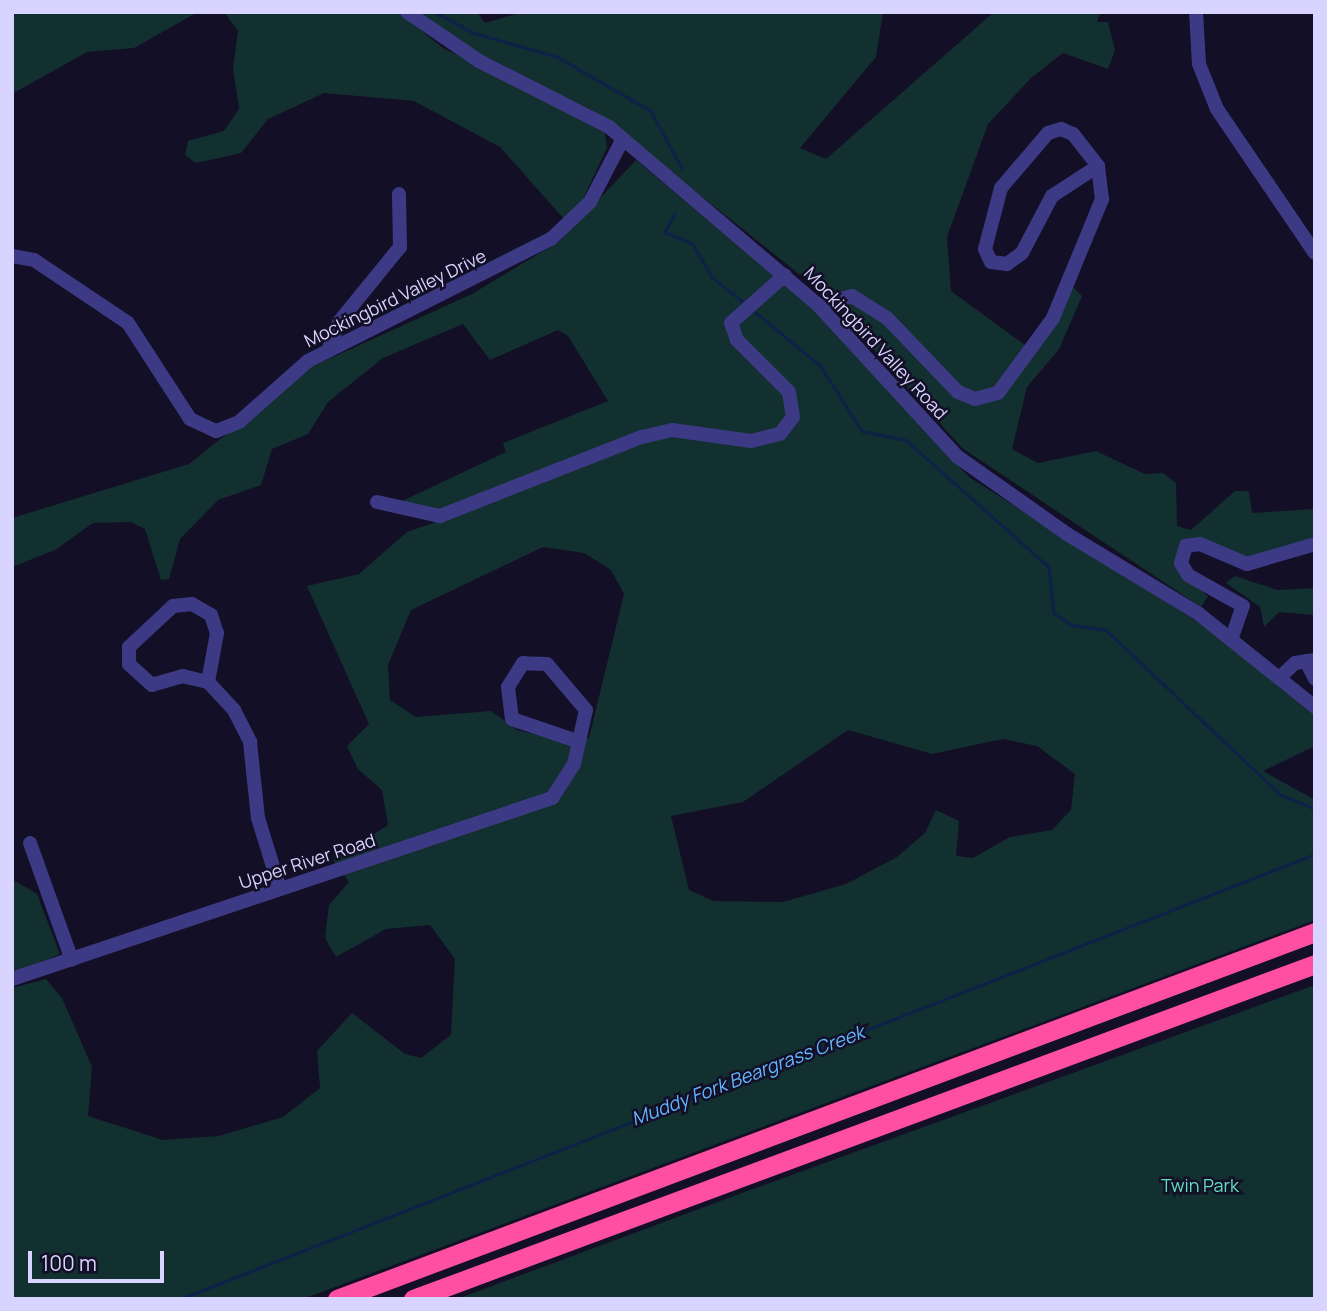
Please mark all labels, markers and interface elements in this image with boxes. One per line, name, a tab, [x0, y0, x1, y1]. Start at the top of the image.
street label: Mockingbird Valley Drive	[301, 245, 489, 351]
street label: Mockingbird Valley Road	[800, 262, 952, 424]
street label: Upper River Road	[236, 829, 378, 893]
water label: Muddy Fork Beargrass Creek	[628, 1021, 868, 1131]
park label: Twin Park	[1161, 1174, 1239, 1196]
scale bar	[32, 1238, 168, 1282]
text: 100 m	[41, 1249, 97, 1277]

